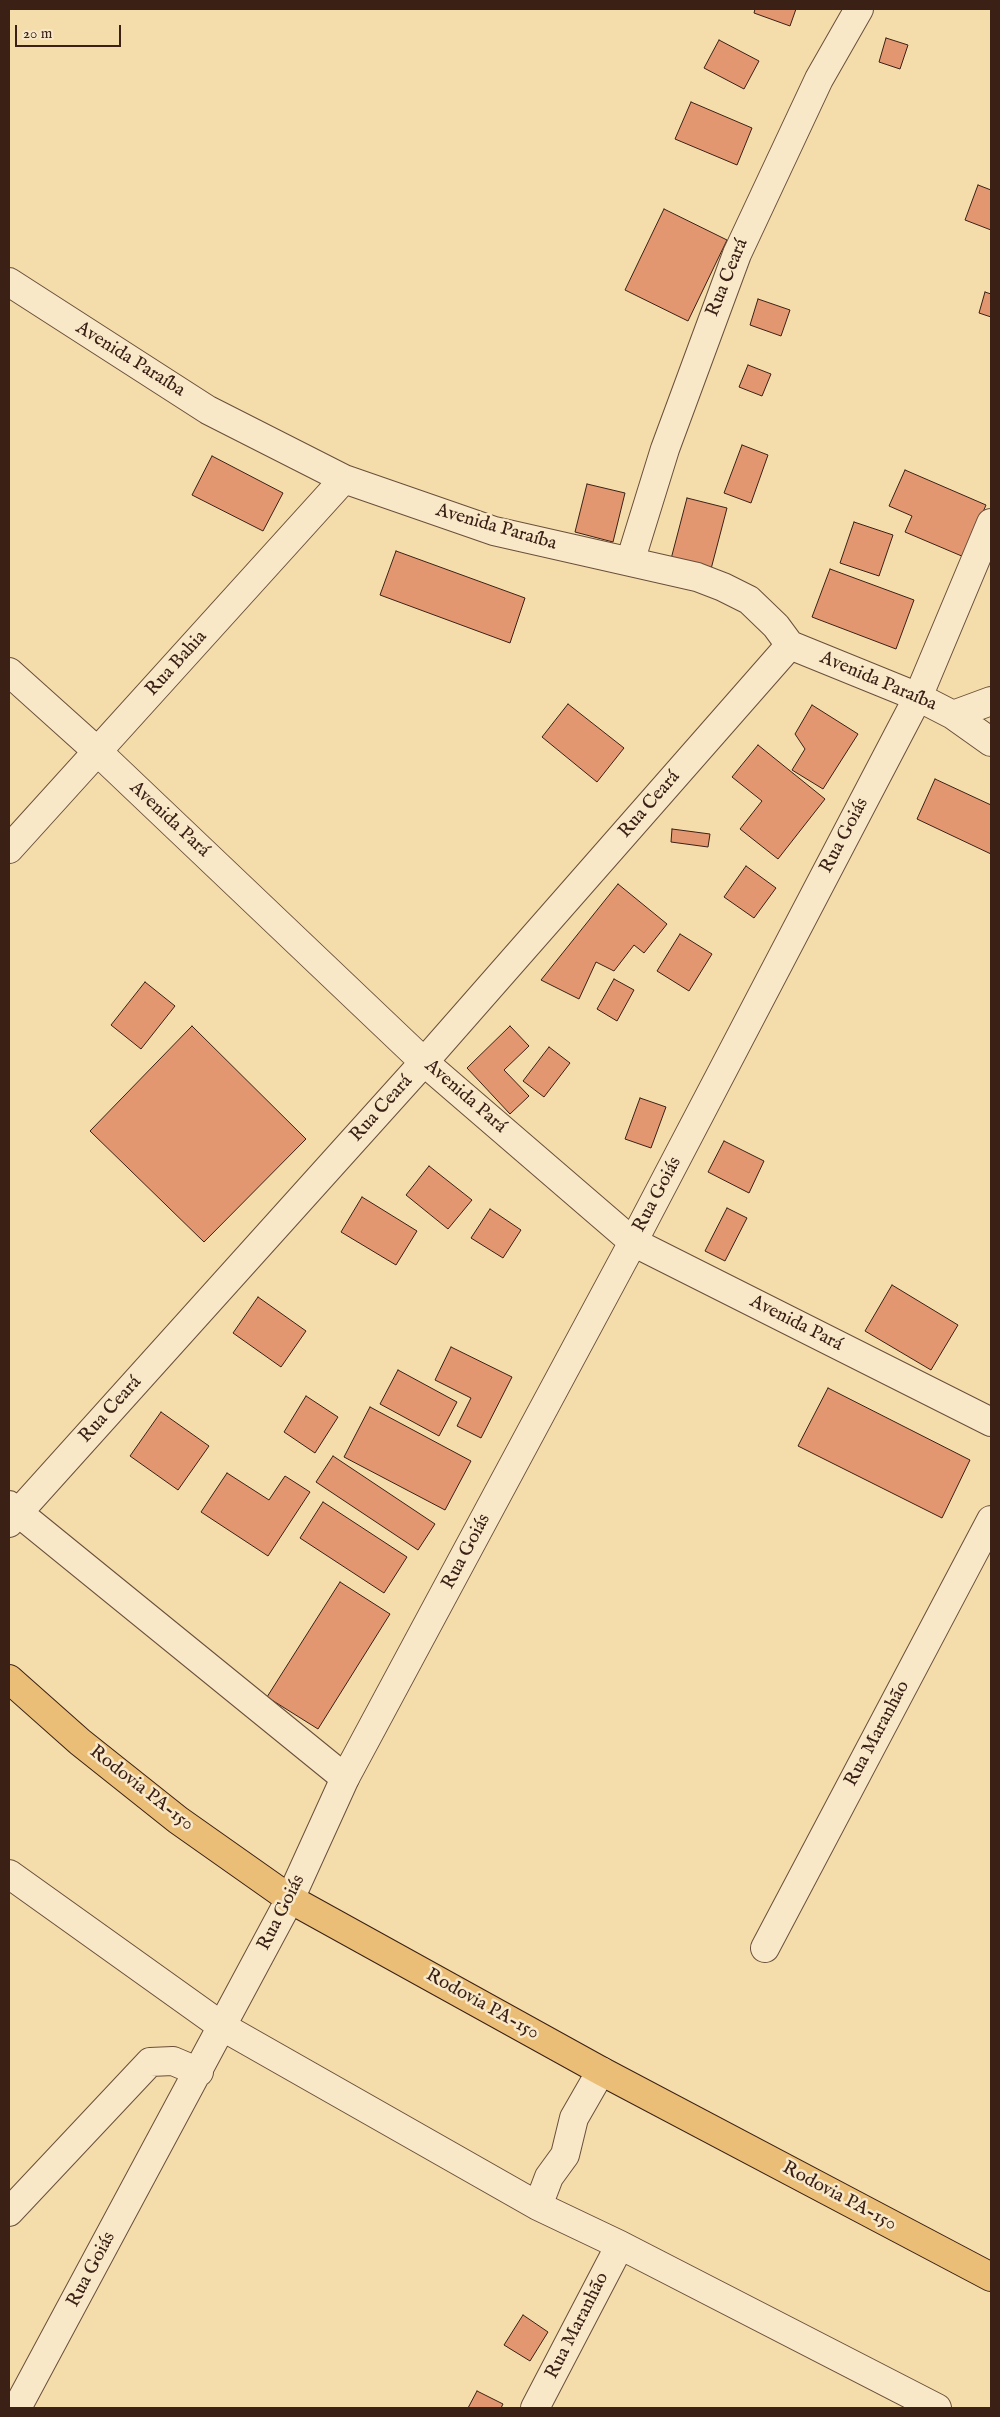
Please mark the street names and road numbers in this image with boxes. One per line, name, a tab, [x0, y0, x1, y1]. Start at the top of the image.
street label: Rua Ceará	[702, 236, 754, 320]
street label: Avenida Paraíba	[71, 317, 189, 403]
street label: Avenida Paraíba	[433, 500, 559, 556]
street label: Rua Bahia	[142, 626, 212, 702]
street label: Avenida Paraíba	[816, 647, 940, 717]
street label: Rua Ceará	[614, 766, 686, 844]
street label: Avenida Pará	[124, 777, 214, 863]
street label: Rua Goiás	[816, 795, 874, 877]
street label: Avenida Pará	[419, 1055, 511, 1139]
street label: Rua Ceará	[346, 1071, 418, 1147]
street label: Rua Goiás	[629, 1154, 687, 1236]
street label: Avenida Pará	[746, 1291, 846, 1357]
street label: Rua Ceará	[75, 1372, 147, 1448]
street label: Rua Goiás	[438, 1511, 496, 1593]
street label: Rua Maranhão	[841, 1677, 915, 1791]
street label: Rodovia PA-150	[84, 1741, 198, 1837]
street label: Rua Goiás	[253, 1871, 311, 1955]
street label: Rodovia PA-150	[421, 1964, 543, 2046]
street label: Rodovia PA-150	[778, 2157, 900, 2237]
street label: Rua Goiás	[63, 2229, 121, 2311]
street label: Rua Maranhão	[541, 2269, 615, 2383]

